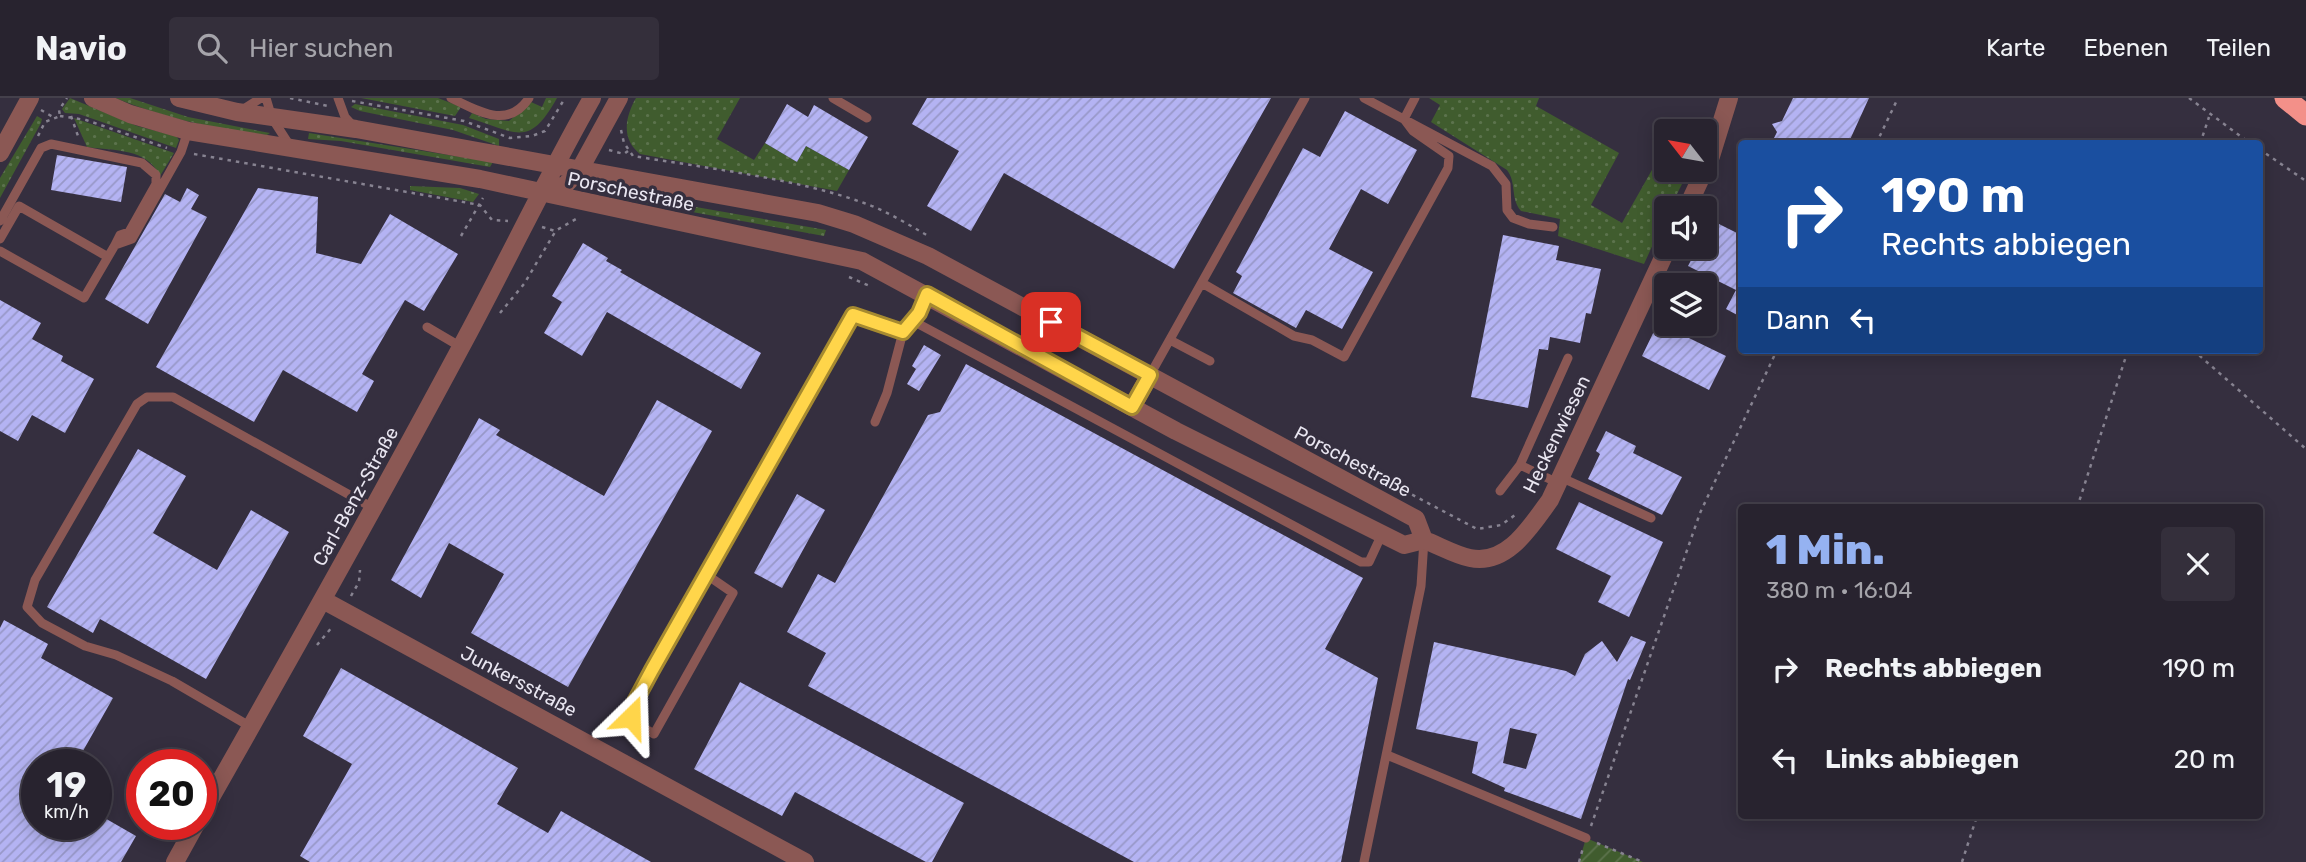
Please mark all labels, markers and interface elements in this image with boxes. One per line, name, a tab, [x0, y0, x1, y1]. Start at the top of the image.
search box	[169, 17, 659, 80]
text: Navio	[35, 29, 127, 68]
icon: search	[193, 29, 231, 67]
text: Hier suchen	[249, 33, 393, 64]
text: Karte	[1986, 34, 2046, 62]
text: Ebenen	[2084, 34, 2168, 62]
text: Teilen	[2206, 34, 2271, 62]
north arrow	[1654, 119, 1717, 182]
map controls	[1654, 119, 1717, 336]
text: 190 m	[1881, 166, 2025, 224]
street label: Porschestraße	[565, 167, 696, 216]
icon: right	[1766, 168, 1857, 259]
button: sound	[1654, 196, 1717, 259]
text: Rechts abbiegen	[1881, 225, 2131, 263]
button: layers	[1654, 273, 1717, 336]
pin	[1021, 292, 1081, 352]
icon: left	[1844, 301, 1882, 339]
icon: arrive	[1032, 303, 1070, 341]
text: Dann	[1766, 305, 1830, 336]
street label: Heckenwiesen	[1518, 371, 1595, 497]
street label: Porschestraße	[1290, 421, 1415, 502]
street label: Carl-Benz-Straße	[308, 423, 403, 570]
text: 1 Min.	[1766, 525, 1885, 575]
button: close	[2161, 527, 2235, 601]
text: 380 m · 16:04	[1766, 576, 1913, 604]
street label: Junkersstraße	[457, 641, 581, 722]
icon: right	[1766, 650, 1804, 688]
text: Rechts abbiegen	[1825, 653, 2042, 684]
text: 190 m	[2162, 653, 2235, 684]
position arrow	[594, 680, 668, 754]
icon: left	[1766, 741, 1804, 779]
text: Links abbiegen	[1825, 744, 2019, 775]
text: 20 m	[2174, 744, 2235, 775]
speed limit sign: 20	[126, 749, 217, 840]
text: 19	[47, 764, 86, 806]
text: km/h	[44, 801, 89, 823]

